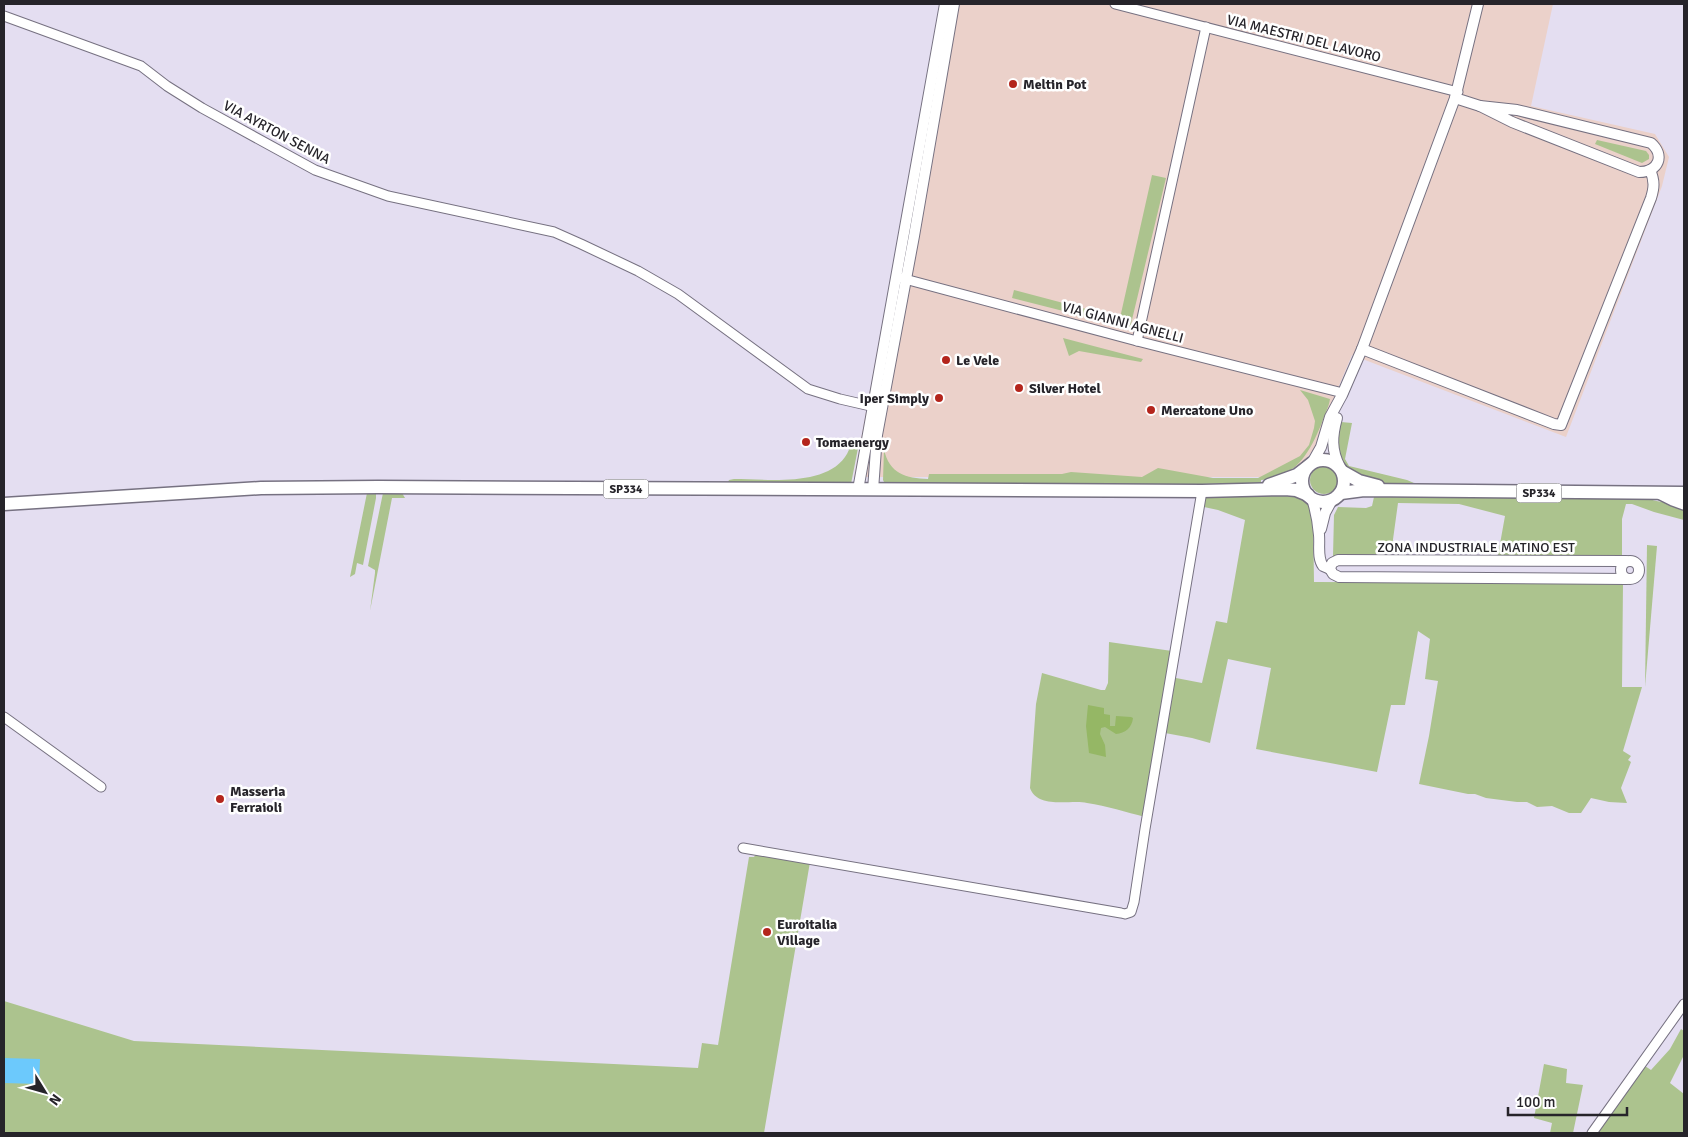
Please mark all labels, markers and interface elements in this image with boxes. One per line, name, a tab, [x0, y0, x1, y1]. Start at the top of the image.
street label: VIA MAESTRI DEL LAVORO	[1225, 11, 1383, 66]
place label: Meltin Pot	[1023, 76, 1087, 93]
marker: Meltin Pot	[1007, 78, 1019, 90]
street label: VIA AYRTON SENNA	[220, 97, 333, 168]
street label: VIA GIANNI AGNELLI	[1060, 298, 1185, 347]
place label: Le Vele	[956, 352, 999, 369]
marker: Le Vele	[940, 354, 952, 366]
place label: Silver Hotel	[1029, 380, 1101, 397]
marker: Silver Hotel	[1013, 382, 1025, 394]
place label: Iper Simply	[859, 390, 929, 407]
marker: Iper Simply	[933, 392, 945, 404]
place label: Mercatone Uno	[1161, 402, 1253, 419]
marker: Mercatone Uno	[1145, 404, 1157, 416]
place label: Tomaenergy	[816, 434, 889, 451]
marker: Tomaenergy	[800, 436, 812, 448]
road number: SP334	[604, 479, 648, 498]
road number: SP334	[1516, 483, 1562, 502]
street label: ZONA INDUSTRIALE MATINO EST	[1377, 539, 1575, 556]
place label: Masseria Ferraioli	[230, 783, 285, 816]
marker: Masseria Ferraioli	[214, 793, 226, 805]
place label: Euroitalia Village	[777, 916, 837, 949]
marker: Euroitalia Village	[761, 926, 773, 938]
north arrow	[20, 1067, 70, 1117]
scale bar	[1508, 1084, 1627, 1116]
text: N	[45, 1091, 65, 1109]
text: 100 m	[1516, 1093, 1556, 1111]

